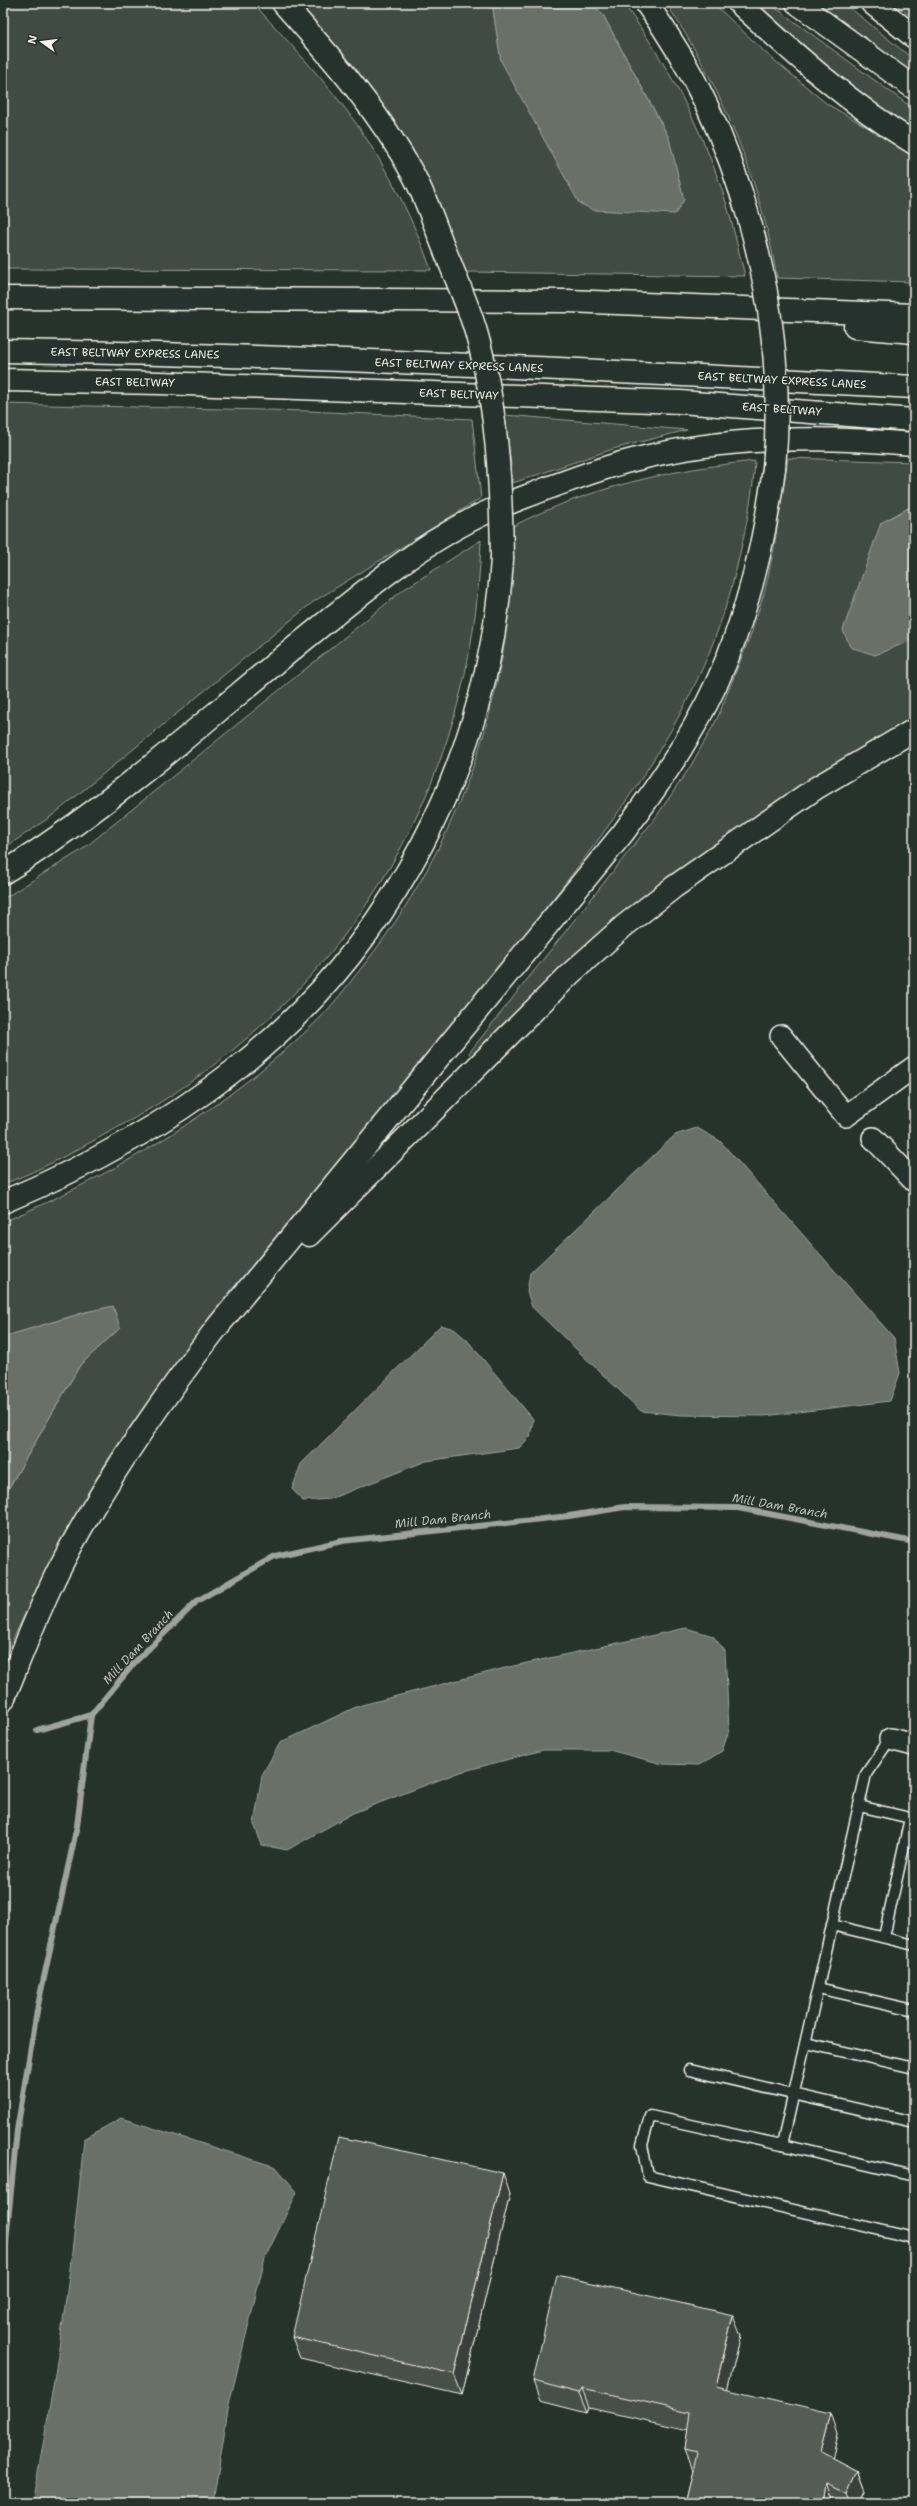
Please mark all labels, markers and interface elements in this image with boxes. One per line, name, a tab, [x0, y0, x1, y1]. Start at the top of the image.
north arrow	[22, 22, 62, 62]
text: N	[24, 33, 41, 46]
street label: EAST BELTWAY EXPRESS LANES	[51, 345, 219, 362]
street label: EAST BELTWAY EXPRESS LANES	[374, 355, 544, 376]
street label: EAST BELTWAY EXPRESS LANES	[697, 369, 867, 392]
street label: EAST BELTWAY	[95, 374, 175, 391]
street label: EAST BELTWAY	[419, 386, 499, 403]
street label: EAST BELTWAY	[742, 399, 823, 420]
water label: Mill Dam Branch	[731, 1490, 829, 1522]
water label: Mill Dam Branch	[394, 1506, 492, 1532]
water label: Mill Dam Branch	[99, 1606, 177, 1688]

